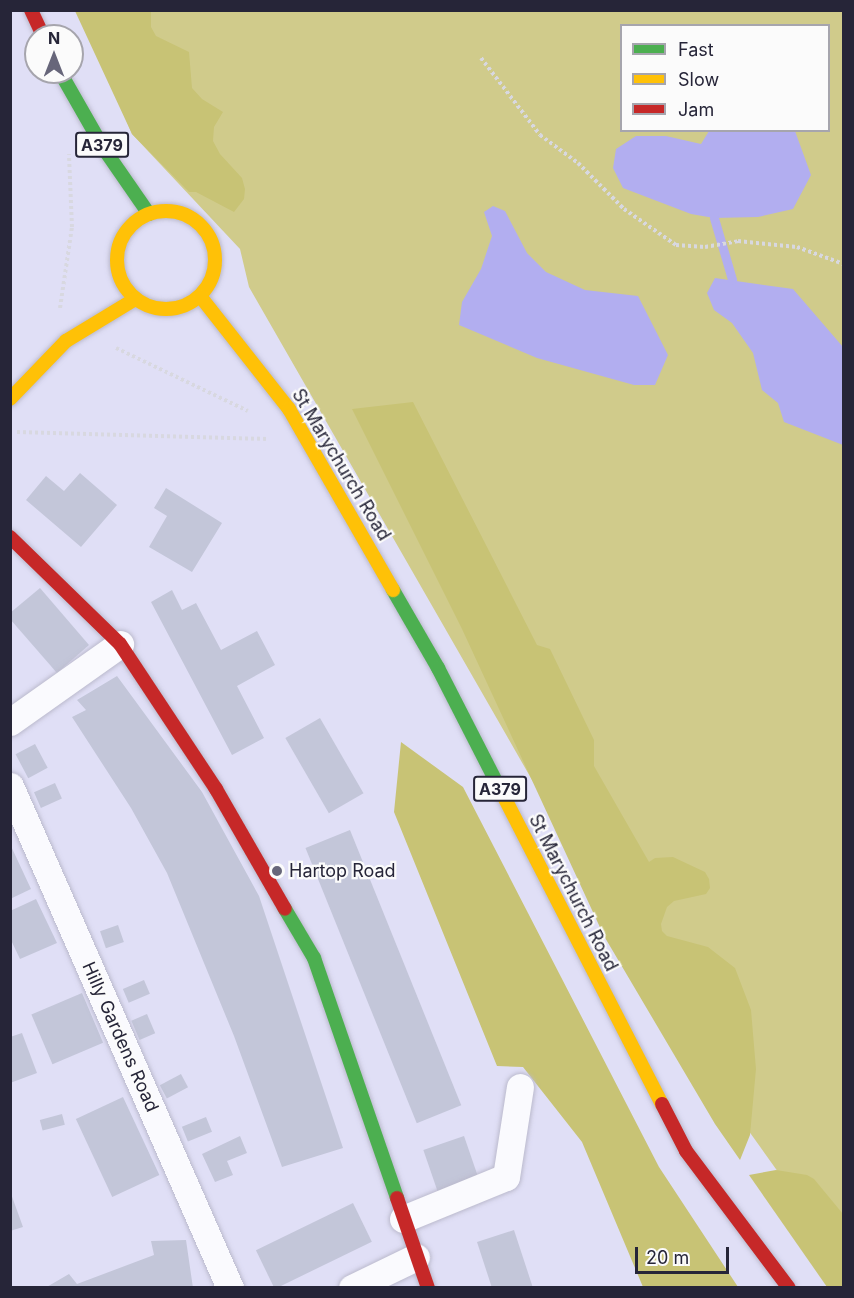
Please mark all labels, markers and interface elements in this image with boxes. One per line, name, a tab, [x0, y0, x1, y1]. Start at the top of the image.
north arrow	[24, 24, 84, 84]
legend	[620, 24, 830, 132]
text: N	[48, 28, 60, 48]
text: Fast	[678, 39, 714, 60]
text: Slow	[678, 69, 719, 90]
text: Jam	[678, 99, 714, 120]
road number: A379	[75, 132, 129, 158]
street label: St Marychurch Road	[287, 385, 395, 545]
road number: A379	[473, 776, 527, 802]
street label: St Marychurch Road	[524, 811, 622, 975]
place label: Hartop Road	[289, 860, 396, 882]
marker: Hartop Road	[270, 864, 284, 878]
street label: Hilly Gardens Road	[77, 959, 163, 1115]
scale bar	[638, 1235, 732, 1273]
text: 20 m	[646, 1247, 689, 1268]

